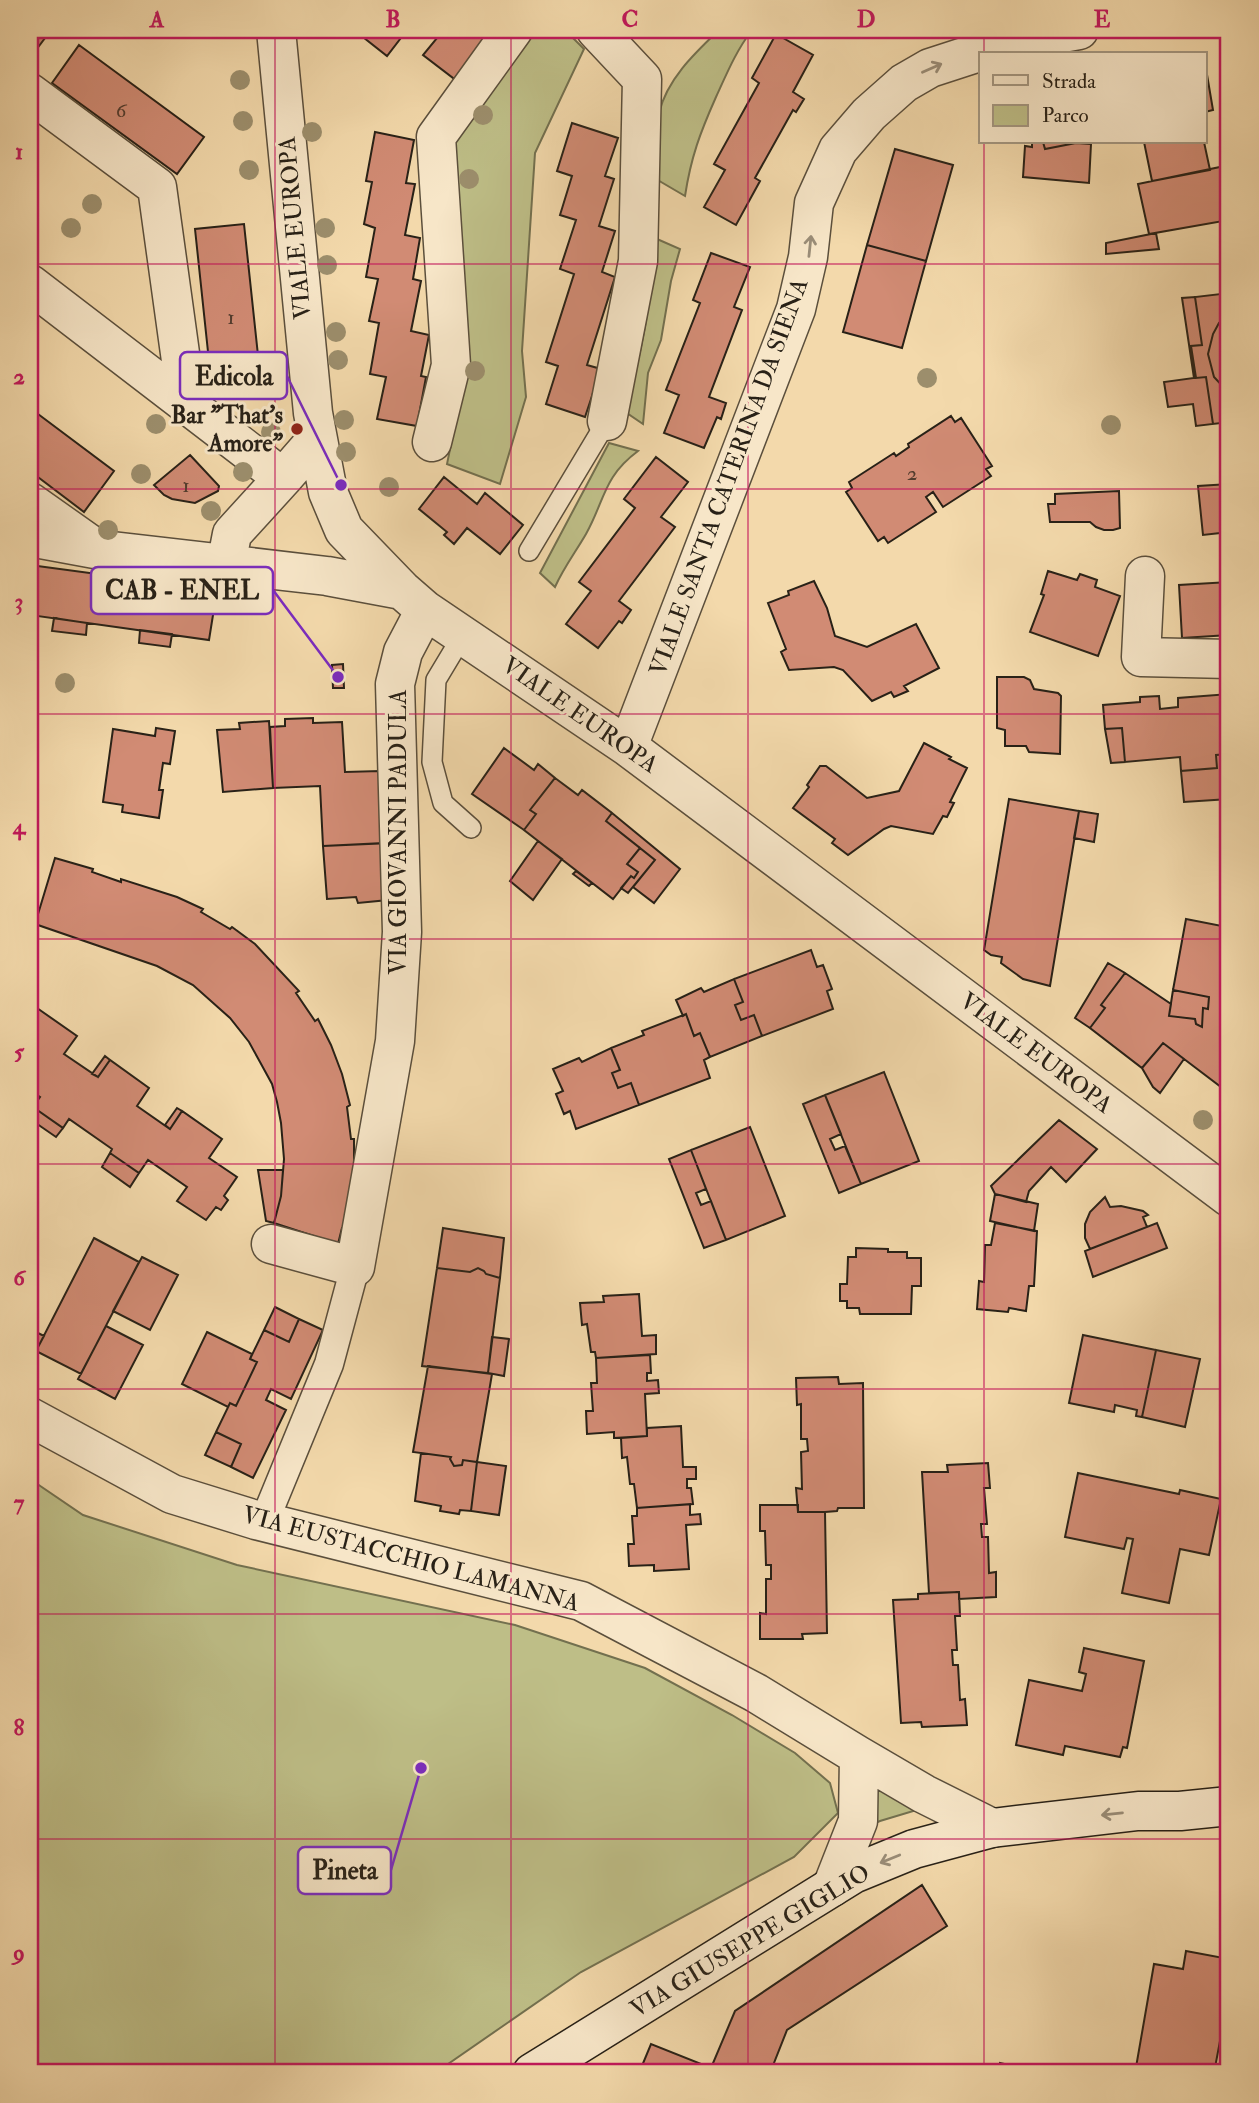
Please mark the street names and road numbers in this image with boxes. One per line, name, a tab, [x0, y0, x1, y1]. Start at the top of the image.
street label: VIALE EUROPA	[272, 135, 318, 321]
street label: VIALE SANTA CATERINA DA SIENA	[643, 274, 815, 680]
street label: VIALE EUROPA	[496, 650, 664, 780]
street label: VIA GIOVANNI PADULA	[383, 689, 414, 975]
street label: VIALE EUROPA	[953, 985, 1119, 1121]
street label: VIA EUSTACCHIO LAMANNA	[239, 1499, 583, 1619]
street label: VIA GIUSEPPE GIGLIO	[625, 1857, 875, 2025]

